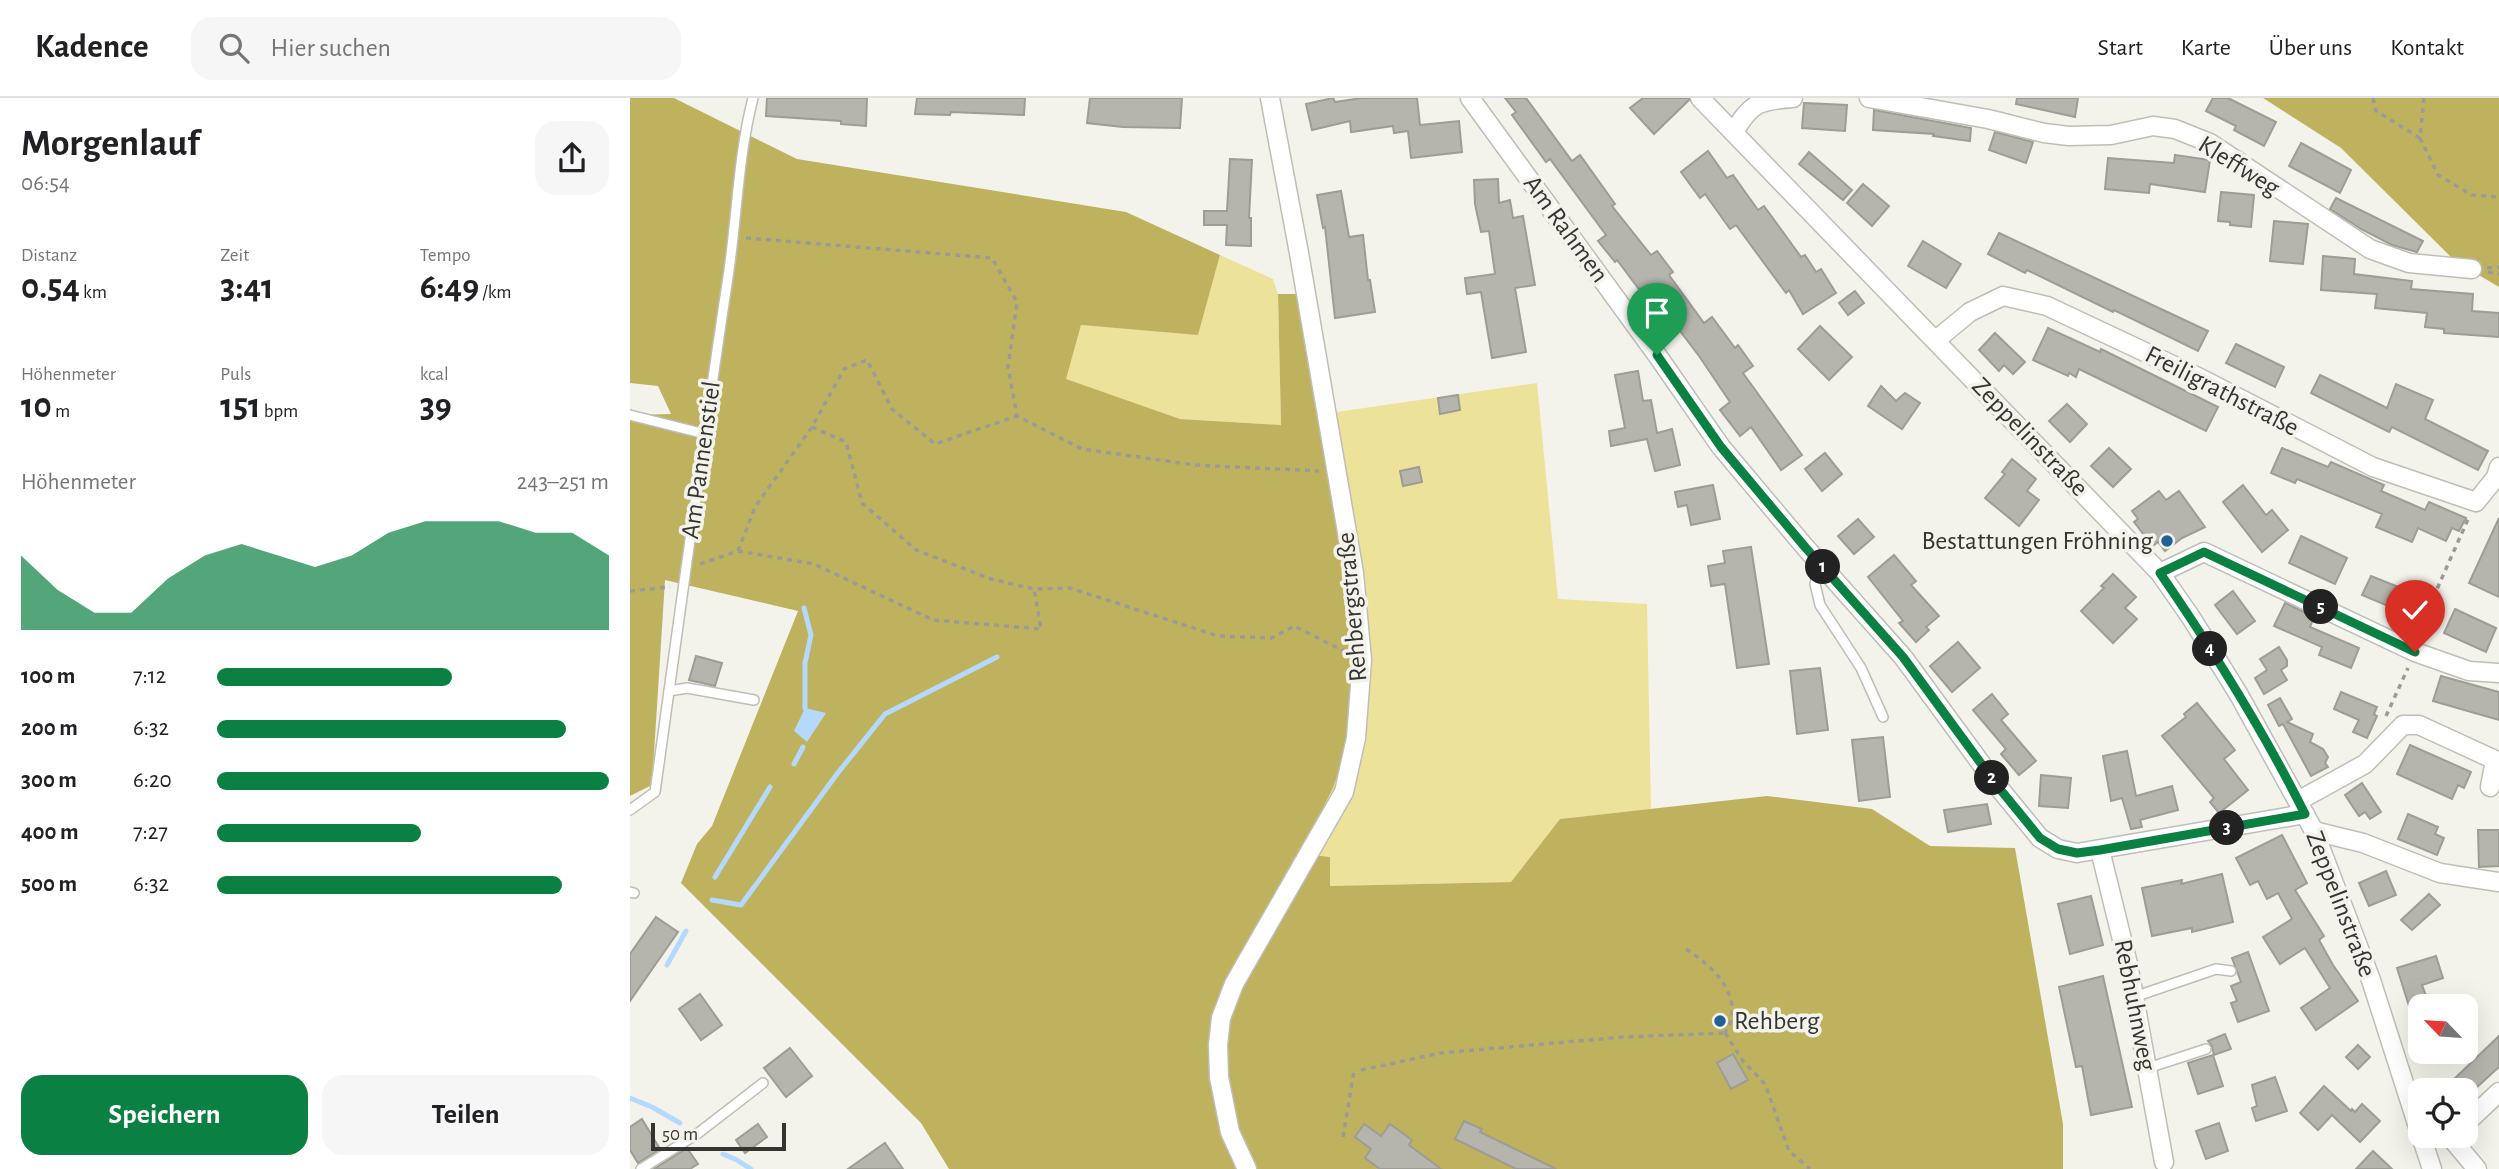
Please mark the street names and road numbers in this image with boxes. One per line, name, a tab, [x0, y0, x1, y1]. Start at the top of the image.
street label: Kleffweg	[2194, 131, 2284, 201]
street label: Am Rahmen	[1519, 171, 1613, 287]
street label: Freiligrathstraße	[2141, 341, 2303, 441]
street label: Zeppelinstraße	[1967, 373, 2093, 501]
street label: Am Pannenstiel	[677, 379, 725, 541]
street label: Rehbergstraße	[1333, 531, 1371, 683]
street label: Zeppelinstraße	[2301, 827, 2381, 981]
street label: Rebhuhnweg	[2110, 937, 2161, 1073]

